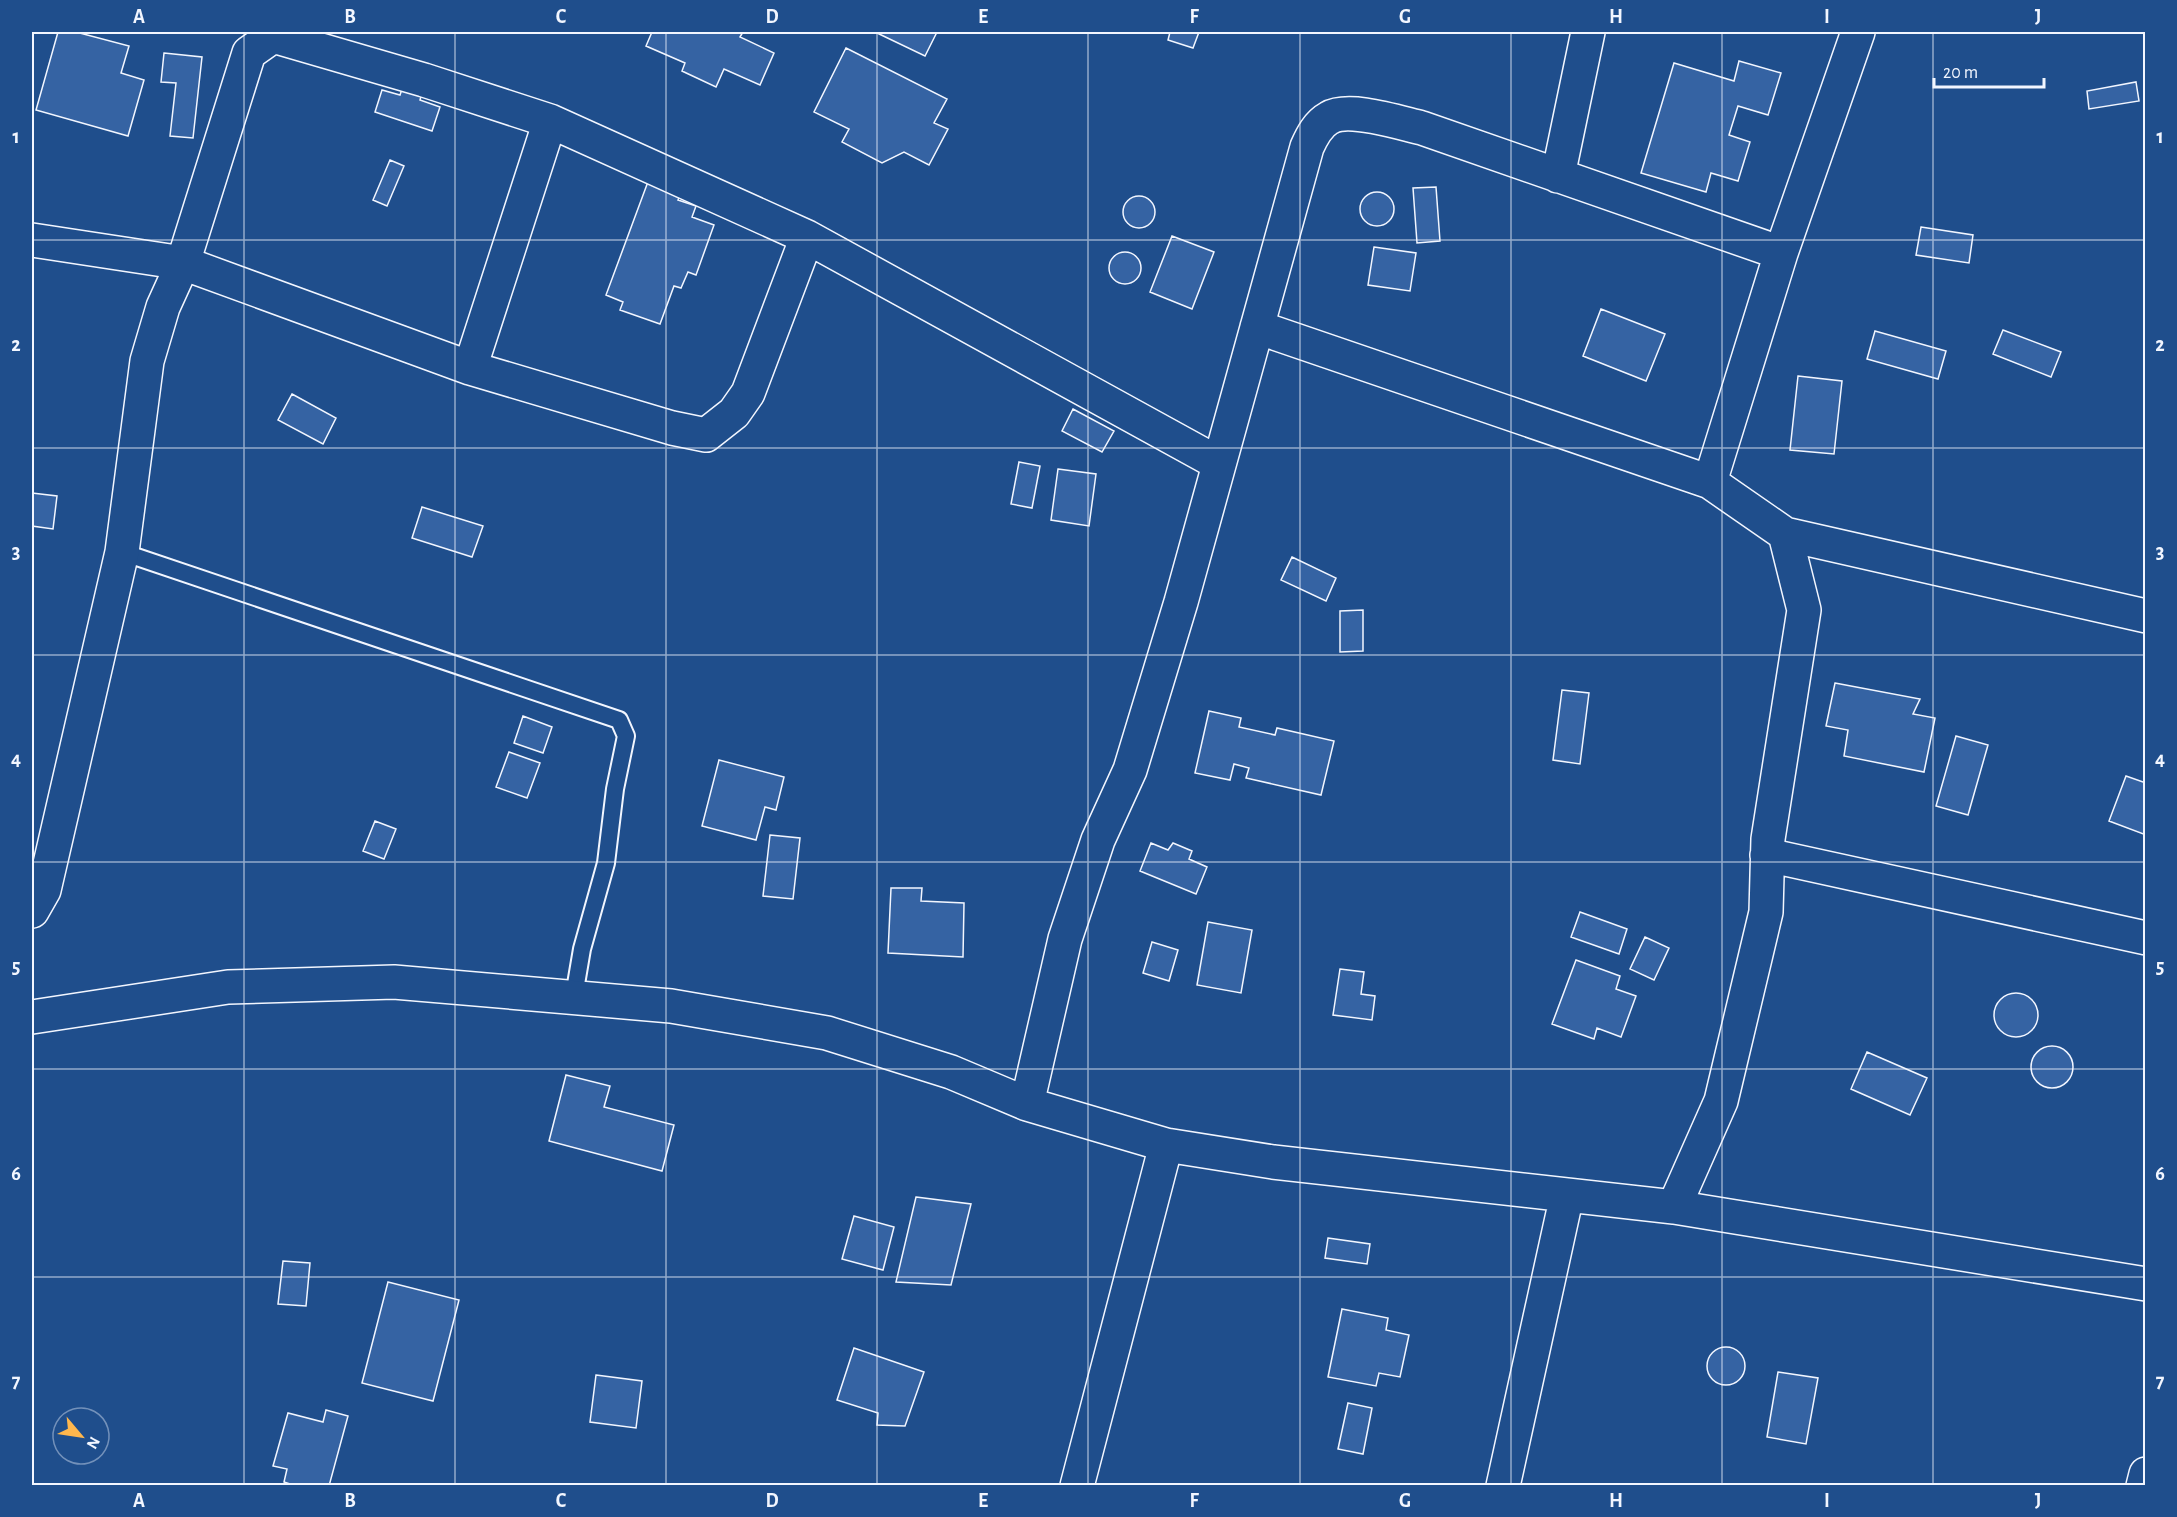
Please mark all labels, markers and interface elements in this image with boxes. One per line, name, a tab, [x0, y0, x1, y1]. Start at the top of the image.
text: A	[133, 7, 145, 27]
text: B	[344, 7, 356, 27]
text: C	[556, 7, 567, 27]
text: D	[765, 7, 779, 27]
text: E	[978, 7, 988, 27]
text: F	[1189, 7, 1199, 27]
text: G	[1399, 7, 1411, 27]
text: H	[1609, 7, 1623, 27]
text: I	[1824, 7, 1830, 27]
text: J	[2035, 7, 2041, 27]
scale bar	[1934, 51, 2044, 89]
text: 20 m	[1943, 64, 1978, 82]
text: 1	[12, 127, 20, 147]
text: 1	[2156, 127, 2164, 147]
text: 2	[11, 335, 21, 355]
text: 2	[2155, 335, 2165, 355]
text: 3	[12, 542, 20, 562]
text: 3	[2156, 542, 2164, 562]
text: 4	[11, 749, 21, 769]
text: 4	[2155, 749, 2165, 769]
text: 5	[12, 957, 20, 977]
text: 5	[2156, 957, 2164, 977]
text: 6	[11, 1164, 21, 1184]
text: 6	[2155, 1164, 2165, 1184]
text: 7	[12, 1371, 21, 1391]
text: 7	[2156, 1371, 2165, 1391]
north arrow	[51, 1406, 111, 1466]
text: N	[84, 1434, 103, 1452]
text: A	[133, 1491, 145, 1511]
text: B	[344, 1491, 356, 1511]
text: C	[556, 1491, 567, 1511]
text: D	[765, 1491, 779, 1511]
text: E	[978, 1491, 988, 1511]
text: F	[1189, 1491, 1199, 1511]
text: G	[1399, 1491, 1411, 1511]
text: H	[1609, 1491, 1623, 1511]
text: I	[1824, 1491, 1830, 1511]
text: J	[2035, 1491, 2041, 1511]

